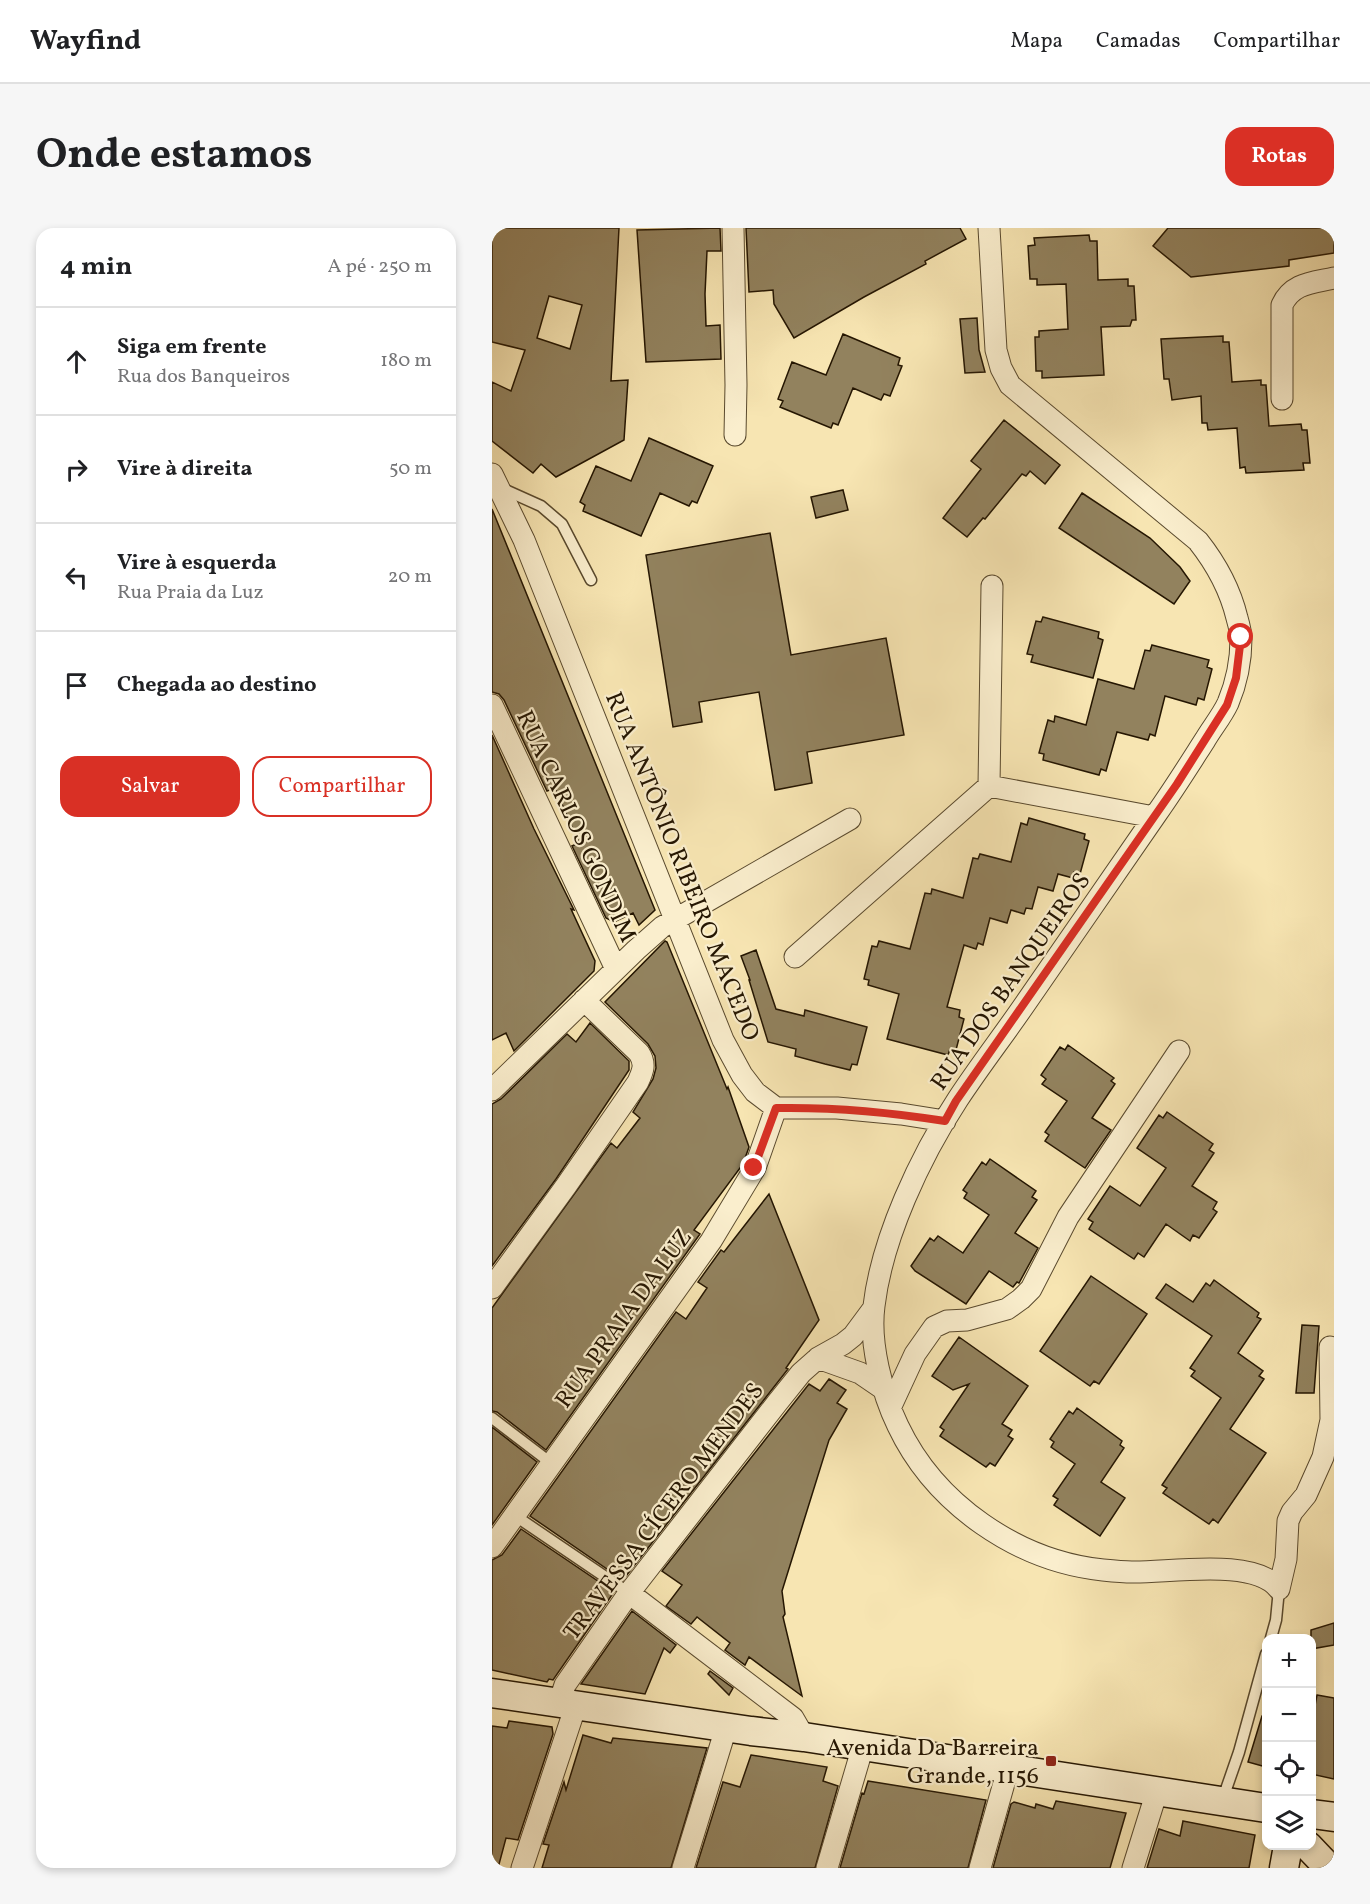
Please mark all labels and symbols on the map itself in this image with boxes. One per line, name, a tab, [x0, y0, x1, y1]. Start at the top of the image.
route start	[1227, 623, 1253, 649]
street label: RUA ANTÔNIO RIBEIRO MACEDO	[595, 687, 767, 1046]
street label: RUA CARLOS GONDIM	[506, 705, 644, 948]
street label: RUA DOS BANQUEIROS	[923, 866, 1100, 1098]
route end	[740, 1154, 766, 1180]
street label: RUA PRAIA DA LUZ	[548, 1222, 701, 1416]
street label: TRAVESSA CÍCERO MENDES	[556, 1376, 773, 1648]
place label: Avenida Da Barreira Grande, 1156	[826, 1732, 1039, 1794]
marker: Avenida Da Barreira Grande, 1156	[1044, 1754, 1058, 1768]

